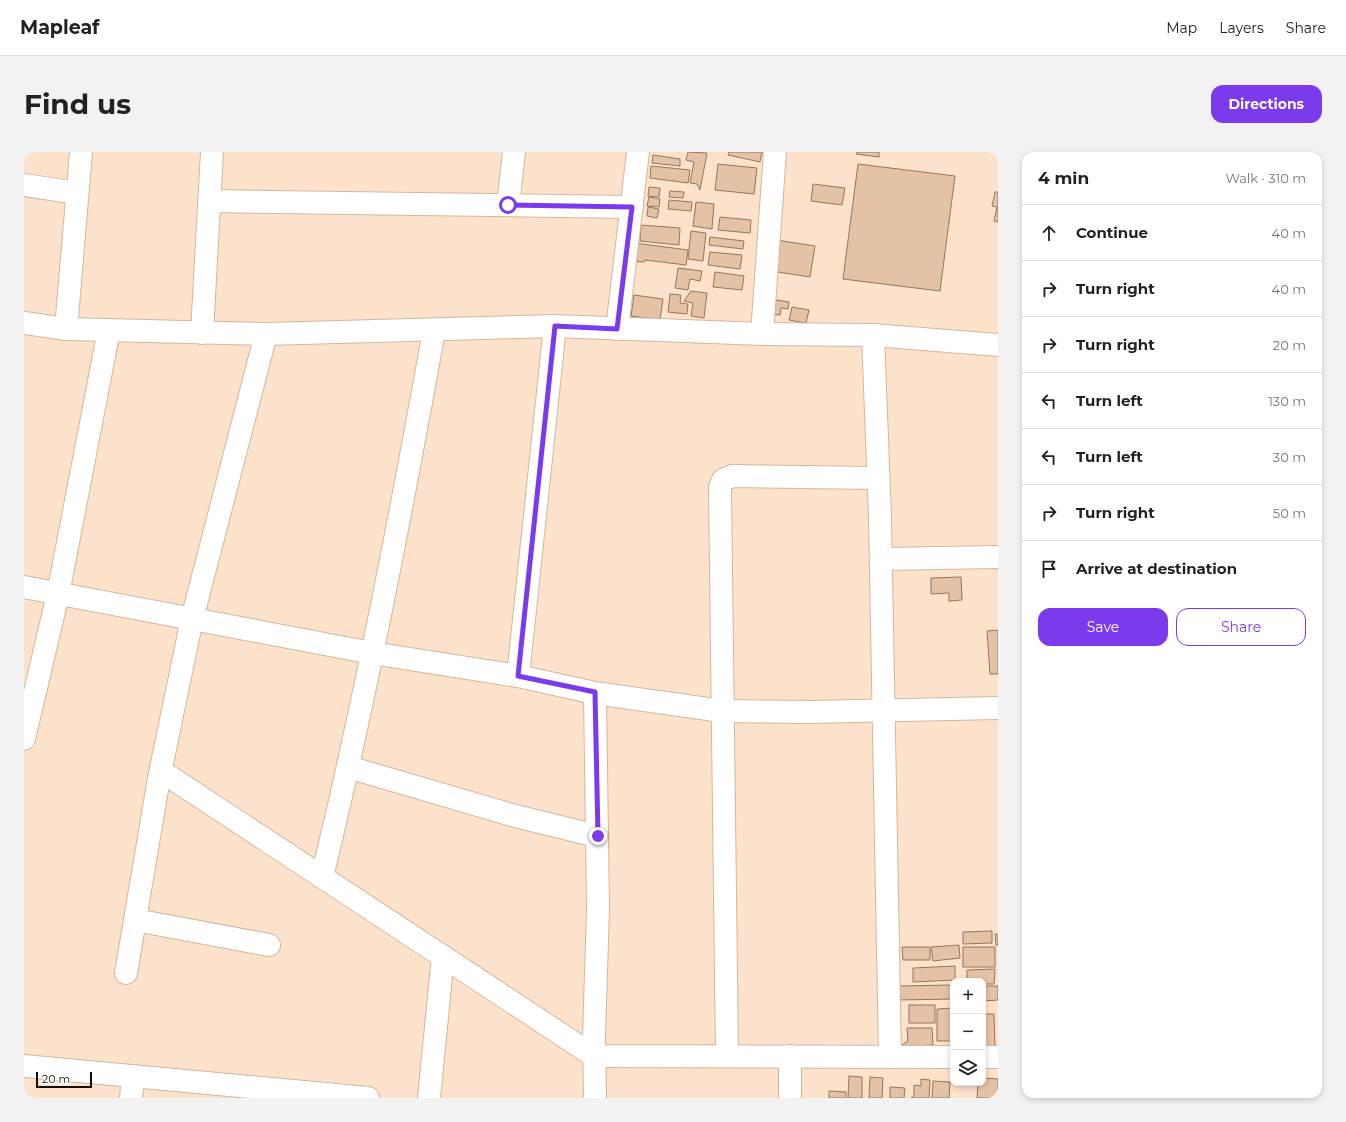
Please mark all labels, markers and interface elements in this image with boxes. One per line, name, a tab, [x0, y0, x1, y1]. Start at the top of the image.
text: Mapleaf	[20, 16, 99, 39]
text: Map	[1166, 19, 1197, 37]
text: Layers	[1219, 19, 1264, 37]
text: Share	[1286, 19, 1326, 37]
button: Directions	[1211, 85, 1322, 123]
text: Find us	[24, 87, 131, 121]
text: 4 min	[1038, 168, 1089, 188]
text: Walk · 310 m	[1225, 170, 1306, 186]
route start	[499, 196, 517, 214]
icon: ahead	[1038, 222, 1060, 244]
text: Continue	[1076, 223, 1148, 242]
text: 40 m	[1272, 225, 1306, 241]
icon: right	[1038, 278, 1060, 300]
text: Turn right	[1076, 279, 1155, 298]
text: 40 m	[1272, 281, 1306, 297]
icon: right	[1038, 334, 1060, 356]
text: Turn right	[1076, 335, 1155, 354]
text: 20 m	[1273, 337, 1306, 353]
icon: left	[1038, 390, 1060, 412]
text: Turn left	[1076, 391, 1143, 410]
text: 130 m	[1268, 393, 1306, 409]
icon: left	[1038, 446, 1060, 468]
text: Turn left	[1076, 447, 1143, 466]
text: 30 m	[1273, 449, 1306, 465]
icon: right	[1038, 502, 1060, 524]
text: Turn right	[1076, 503, 1155, 522]
text: 50 m	[1273, 505, 1306, 521]
icon: arrive	[1038, 558, 1060, 580]
text: Arrive at destination	[1076, 559, 1237, 578]
button: Save	[1038, 608, 1168, 646]
button: Share	[1176, 608, 1306, 646]
route end	[589, 827, 607, 845]
map controls	[950, 978, 986, 1086]
button: +	[950, 978, 986, 1014]
button: −	[950, 1014, 986, 1050]
button: layers	[950, 1050, 986, 1086]
scale bar	[36, 1070, 92, 1089]
text: 20 m	[42, 1072, 70, 1086]

